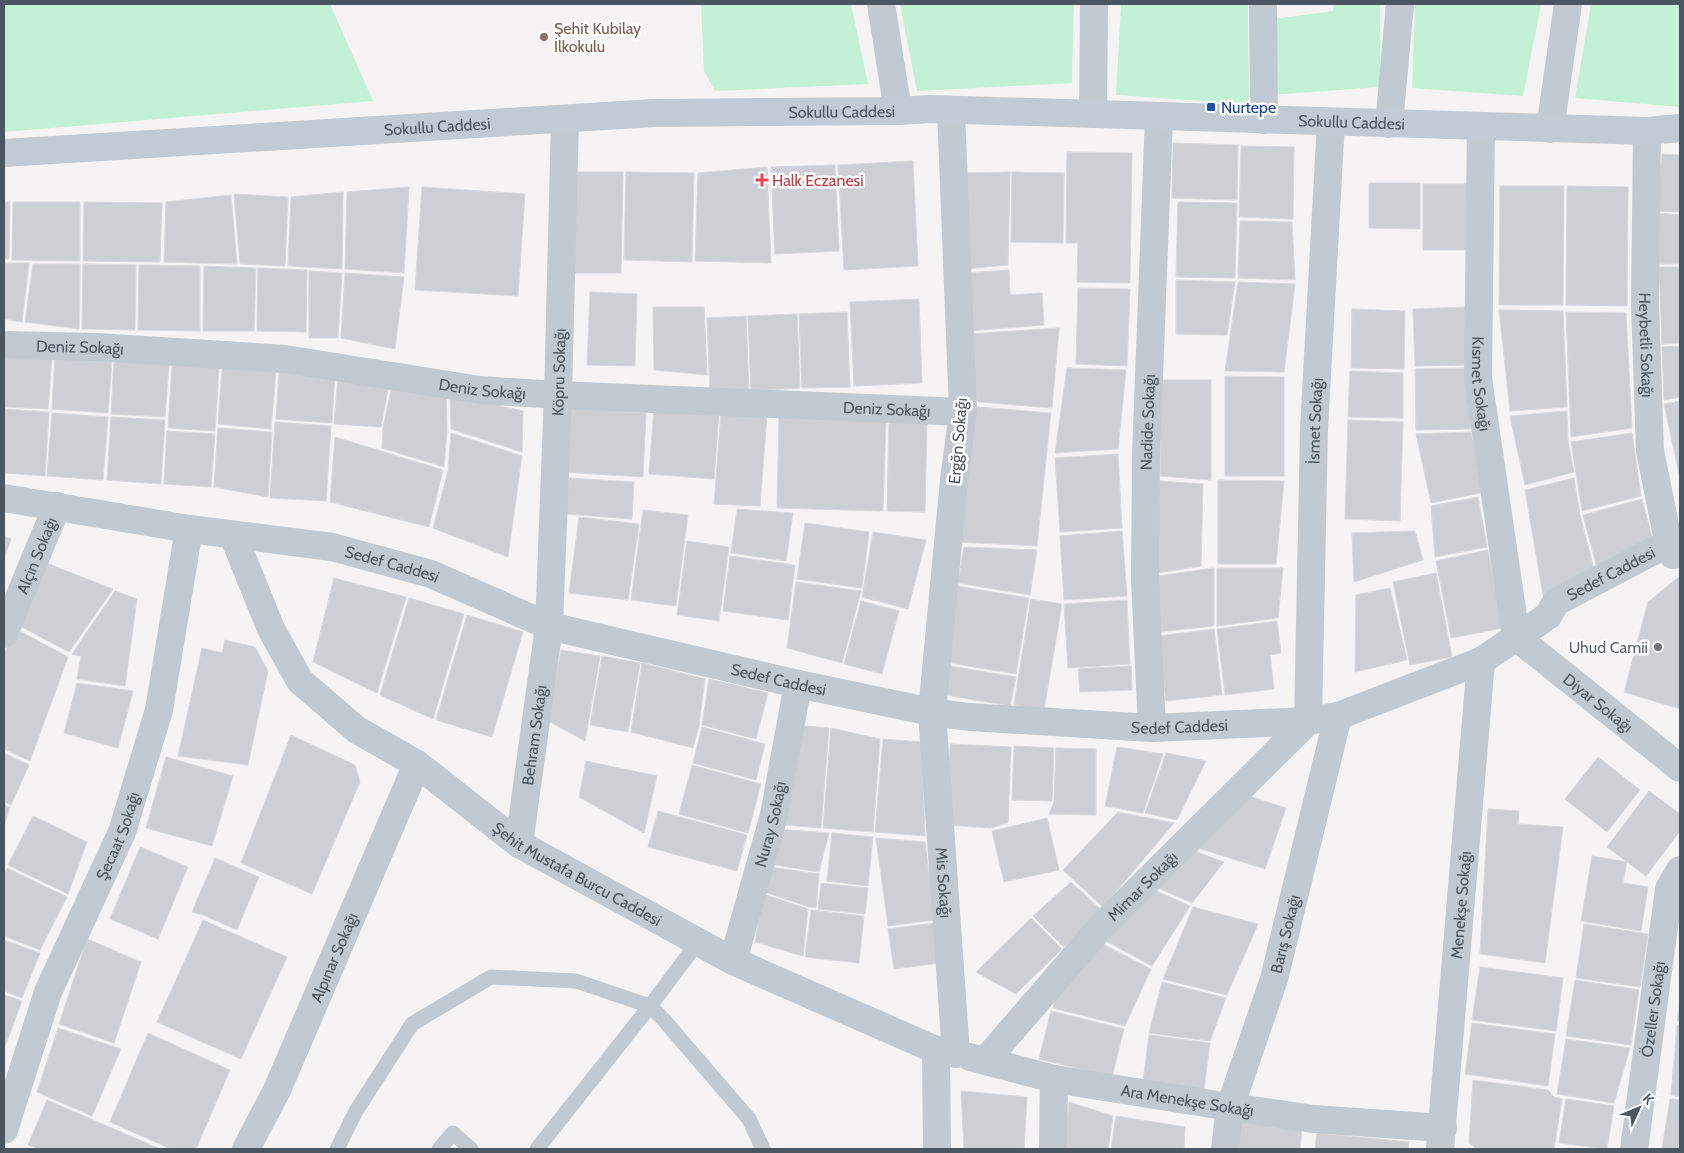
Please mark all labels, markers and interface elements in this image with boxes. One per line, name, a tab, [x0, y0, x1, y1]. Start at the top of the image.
place label: Şehit Kubilay İlkokulu	[554, 19, 641, 56]
marker: Şehit Kubilay İlkokulu	[538, 31, 550, 43]
place label: Nurtepe	[1221, 98, 1276, 117]
marker: Nurtepe	[1205, 101, 1217, 113]
street label: Sokullu Caddesi	[788, 102, 895, 121]
street label: Sokullu Caddesi	[1298, 111, 1405, 133]
street label: Sokullu Caddesi	[383, 114, 491, 139]
place label: Halk Eczanesi	[772, 171, 864, 190]
marker: Halk Eczanesi	[756, 174, 768, 186]
street label: Heybetli Sokağı	[1635, 292, 1658, 398]
street label: Köpru Sokağı	[548, 328, 569, 416]
street label: Deniz Sokağı	[36, 336, 124, 358]
street label: Kısmet Sokağı	[1468, 336, 1495, 432]
street label: Deniz Sokağı	[437, 374, 526, 402]
street label: Nadide Sokağı	[1136, 374, 1159, 470]
street label: İsmet Sokağı	[1304, 377, 1326, 464]
street label: Deniz Sokağı	[843, 397, 931, 420]
street label: Ergğn Sokağı	[945, 397, 971, 485]
street label: Alçin Sokağı	[12, 514, 61, 597]
street label: Sedef Caddesi	[343, 541, 442, 586]
street label: Sedef Caddesi	[1563, 542, 1658, 604]
place label: Uhud Camii	[1569, 638, 1648, 657]
marker: Uhud Camii	[1652, 641, 1664, 653]
street label: Sedef Caddesi	[729, 659, 828, 699]
street label: Diyar Sokağı	[1560, 669, 1637, 736]
street label: Behram Sokağı	[518, 684, 550, 786]
street label: Sedef Caddesi	[1130, 715, 1228, 738]
street label: Nuray Sokağı	[750, 780, 790, 869]
street label: Şecaat Sokağı	[92, 789, 143, 883]
street label: Şehit Mustafa Burcu Caddesi	[489, 818, 665, 930]
street label: Mis Sokağı	[932, 847, 956, 919]
street label: Mimar Sokağı	[1103, 847, 1181, 925]
street label: Menekşe Sokağı	[1447, 850, 1475, 960]
street label: Barış Sokağı	[1266, 893, 1304, 975]
street label: Alpınar Sokağı	[306, 910, 362, 1005]
street label: Özeller Sokağı	[1637, 960, 1669, 1058]
street label: Ara Menekşe Sokağı	[1120, 1080, 1255, 1120]
north arrow	[1614, 1083, 1664, 1133]
text: K	[1639, 1090, 1658, 1109]

